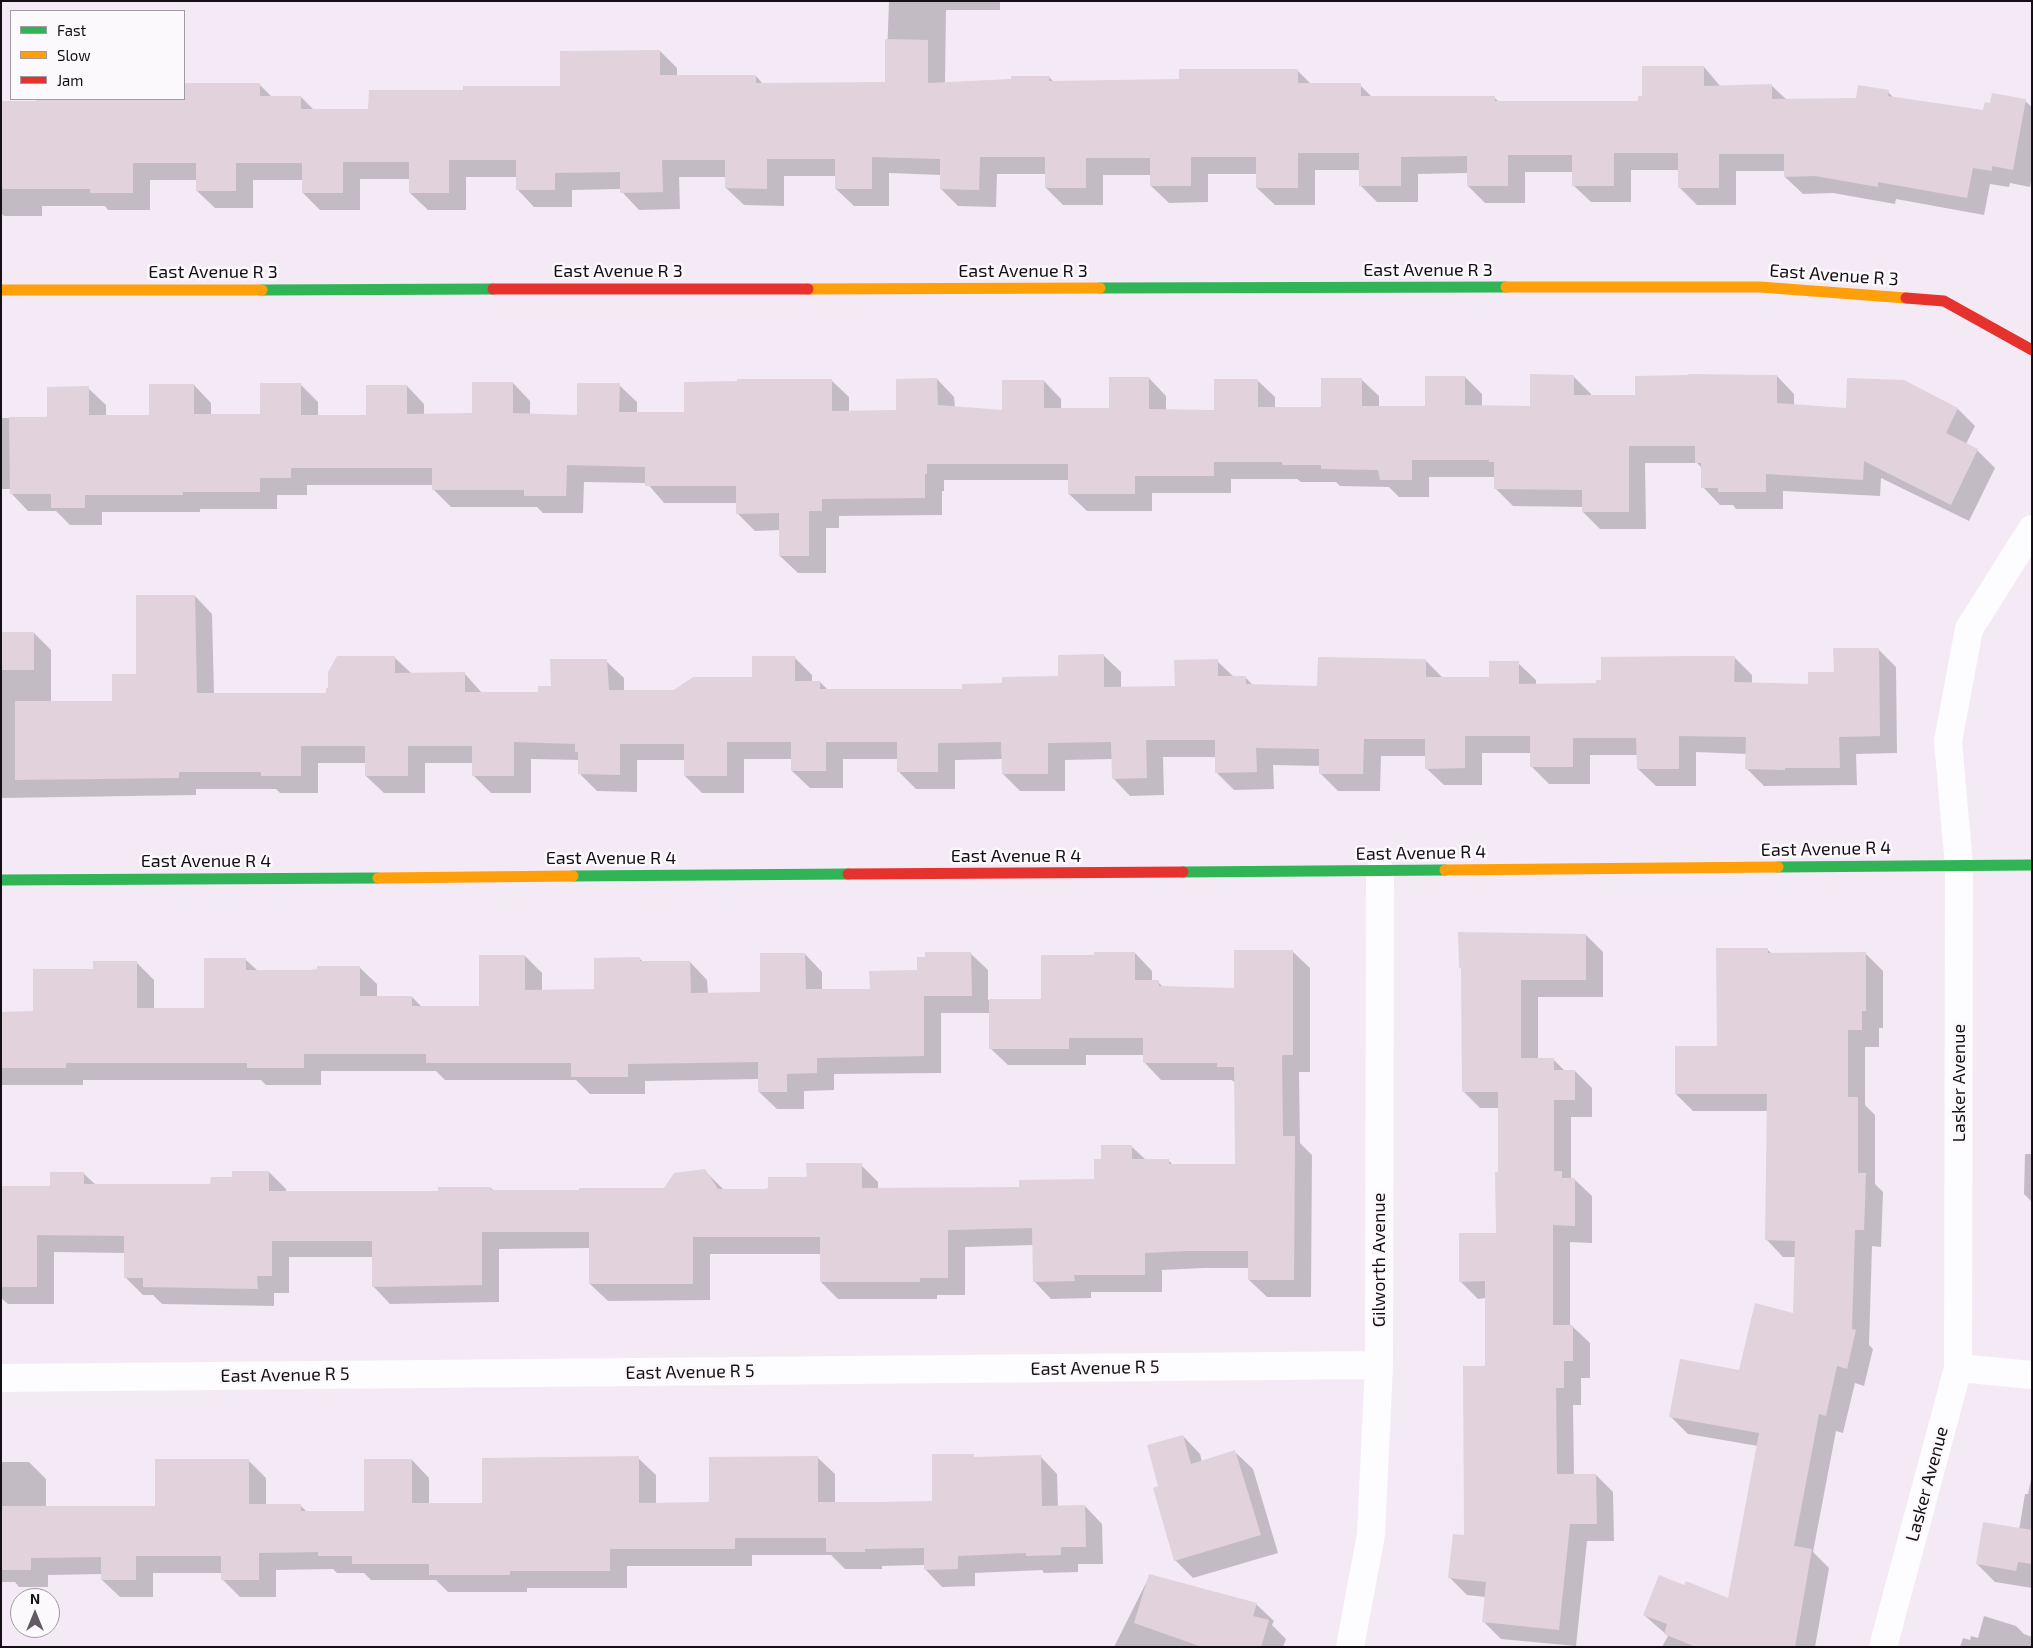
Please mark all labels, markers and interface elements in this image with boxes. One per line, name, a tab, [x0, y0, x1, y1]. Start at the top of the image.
legend	[10, 10, 185, 100]
text: Fast	[57, 21, 86, 39]
text: Slow	[57, 46, 91, 64]
text: Jam	[57, 71, 83, 89]
street label: East Avenue R 3	[1363, 259, 1493, 281]
street label: East Avenue R 3	[553, 260, 683, 282]
street label: East Avenue R 3	[958, 260, 1088, 282]
street label: East Avenue R 3	[1769, 260, 1899, 290]
street label: East Avenue R 3	[148, 261, 278, 283]
street label: East Avenue R 4	[1761, 837, 1891, 861]
street label: East Avenue R 4	[1356, 841, 1486, 865]
street label: East Avenue R 4	[951, 845, 1081, 867]
street label: East Avenue R 4	[546, 847, 676, 869]
street label: East Avenue R 4	[141, 850, 271, 872]
street label: Lasker Avenue	[1948, 1024, 1970, 1142]
street label: Gilworth Avenue	[1368, 1193, 1390, 1327]
street label: East Avenue R 5	[1030, 1356, 1160, 1380]
street label: East Avenue R 5	[625, 1360, 755, 1384]
street label: East Avenue R 5	[220, 1363, 350, 1387]
street label: Lasker Avenue	[1901, 1424, 1953, 1544]
north arrow	[10, 1588, 60, 1638]
text: N	[30, 1590, 40, 1607]

